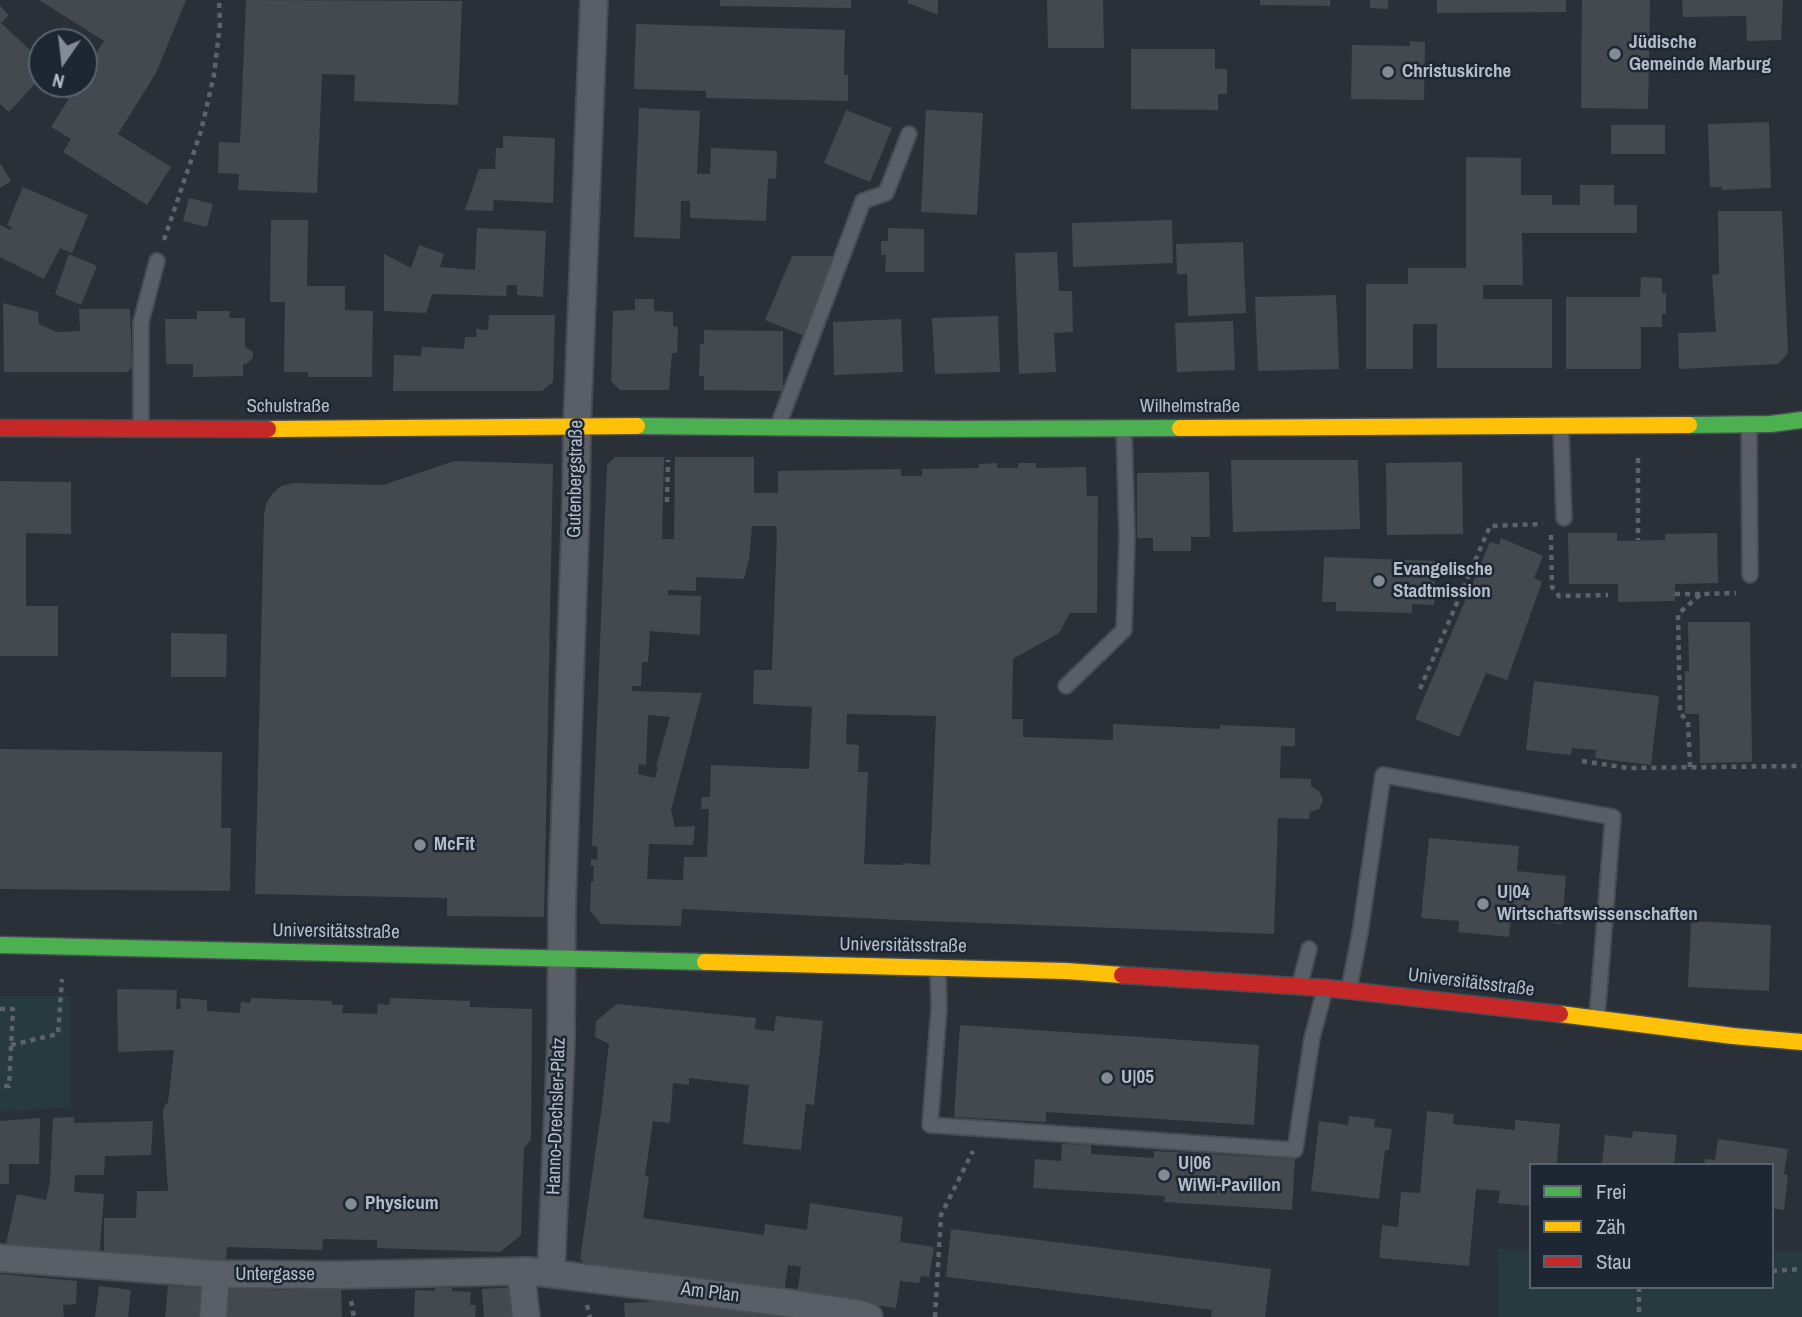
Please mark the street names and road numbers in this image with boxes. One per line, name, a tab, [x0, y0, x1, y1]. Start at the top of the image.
street label: Schulstraße	[246, 396, 330, 418]
street label: Wilhelmstraße	[1140, 396, 1240, 418]
street label: Gutenbergstraße	[564, 420, 588, 538]
street label: Universitätsstraße	[272, 919, 400, 945]
street label: Universitätsstraße	[839, 933, 967, 959]
street label: Universitätsstraße	[1406, 964, 1536, 1002]
street label: Hanno-Drechsler-Platz	[543, 1037, 571, 1195]
street label: Untergasse	[235, 1264, 315, 1286]
street label: Am Plan	[679, 1278, 741, 1308]

